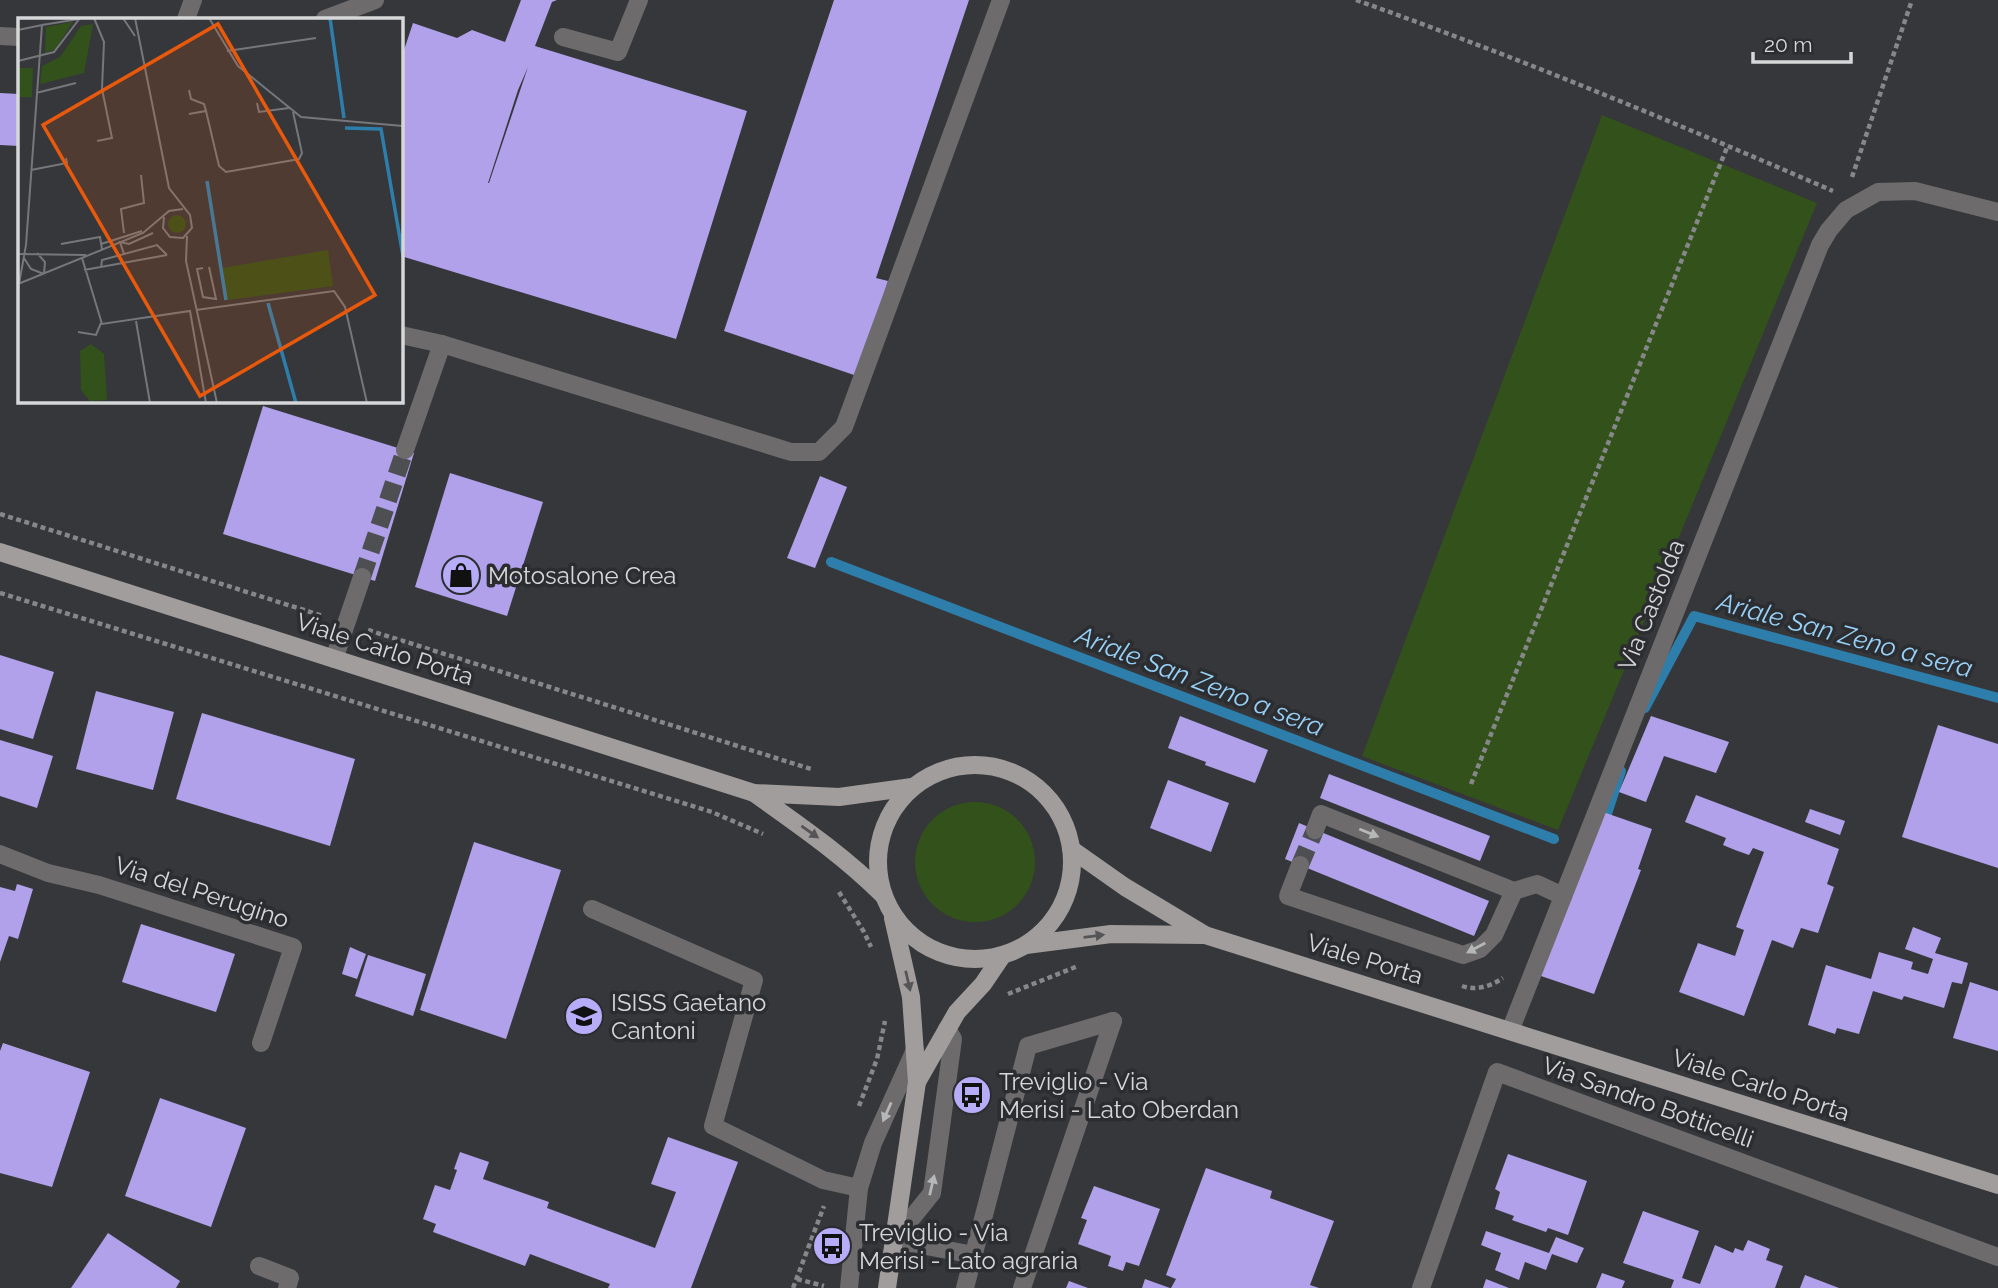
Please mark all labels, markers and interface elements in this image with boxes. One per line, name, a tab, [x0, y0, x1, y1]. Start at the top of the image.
inset map	[18, 18, 402, 402]
scale bar	[1753, 21, 1851, 65]
text: 20 m	[1764, 32, 1812, 57]
street label: Via Castolda	[1612, 535, 1690, 675]
shop icon: Motosalone Crea	[440, 554, 482, 596]
place label: Motosalone Crea	[488, 561, 676, 590]
water label: Ariale San Zeno a sera	[1712, 586, 1976, 684]
street label: Viale Carlo Porta	[293, 607, 477, 691]
water label: Ariale San Zeno a sera	[1070, 619, 1328, 742]
one-way arrow	[801, 825, 819, 839]
one-way arrow	[1359, 828, 1380, 839]
street label: Via del Perugino	[111, 850, 293, 934]
street label: Viale Porta	[1303, 928, 1427, 990]
one-way arrow	[1083, 931, 1105, 942]
one-way arrow	[1465, 942, 1485, 954]
one-way arrow	[902, 970, 913, 992]
place label: ISISS Gaetano Cantoni	[611, 988, 766, 1045]
school or university icon: ISISS Gaetano Cantoni	[563, 995, 605, 1037]
street label: Viale Carlo Porta	[1669, 1043, 1853, 1127]
street label: Via Sandro Botticelli	[1538, 1050, 1758, 1154]
place label: Treviglio - Via Merisi - Lato Oberdan	[999, 1067, 1239, 1124]
bus stop icon: Treviglio - Via Merisi - Lato Oberdan	[951, 1074, 993, 1116]
one-way arrow	[881, 1102, 893, 1122]
one-way arrow	[926, 1174, 937, 1196]
place label: Treviglio - Via Merisi - Lato agraria	[859, 1218, 1078, 1275]
bus stop icon: Treviglio - Via Merisi - Lato agraria	[811, 1225, 853, 1267]

